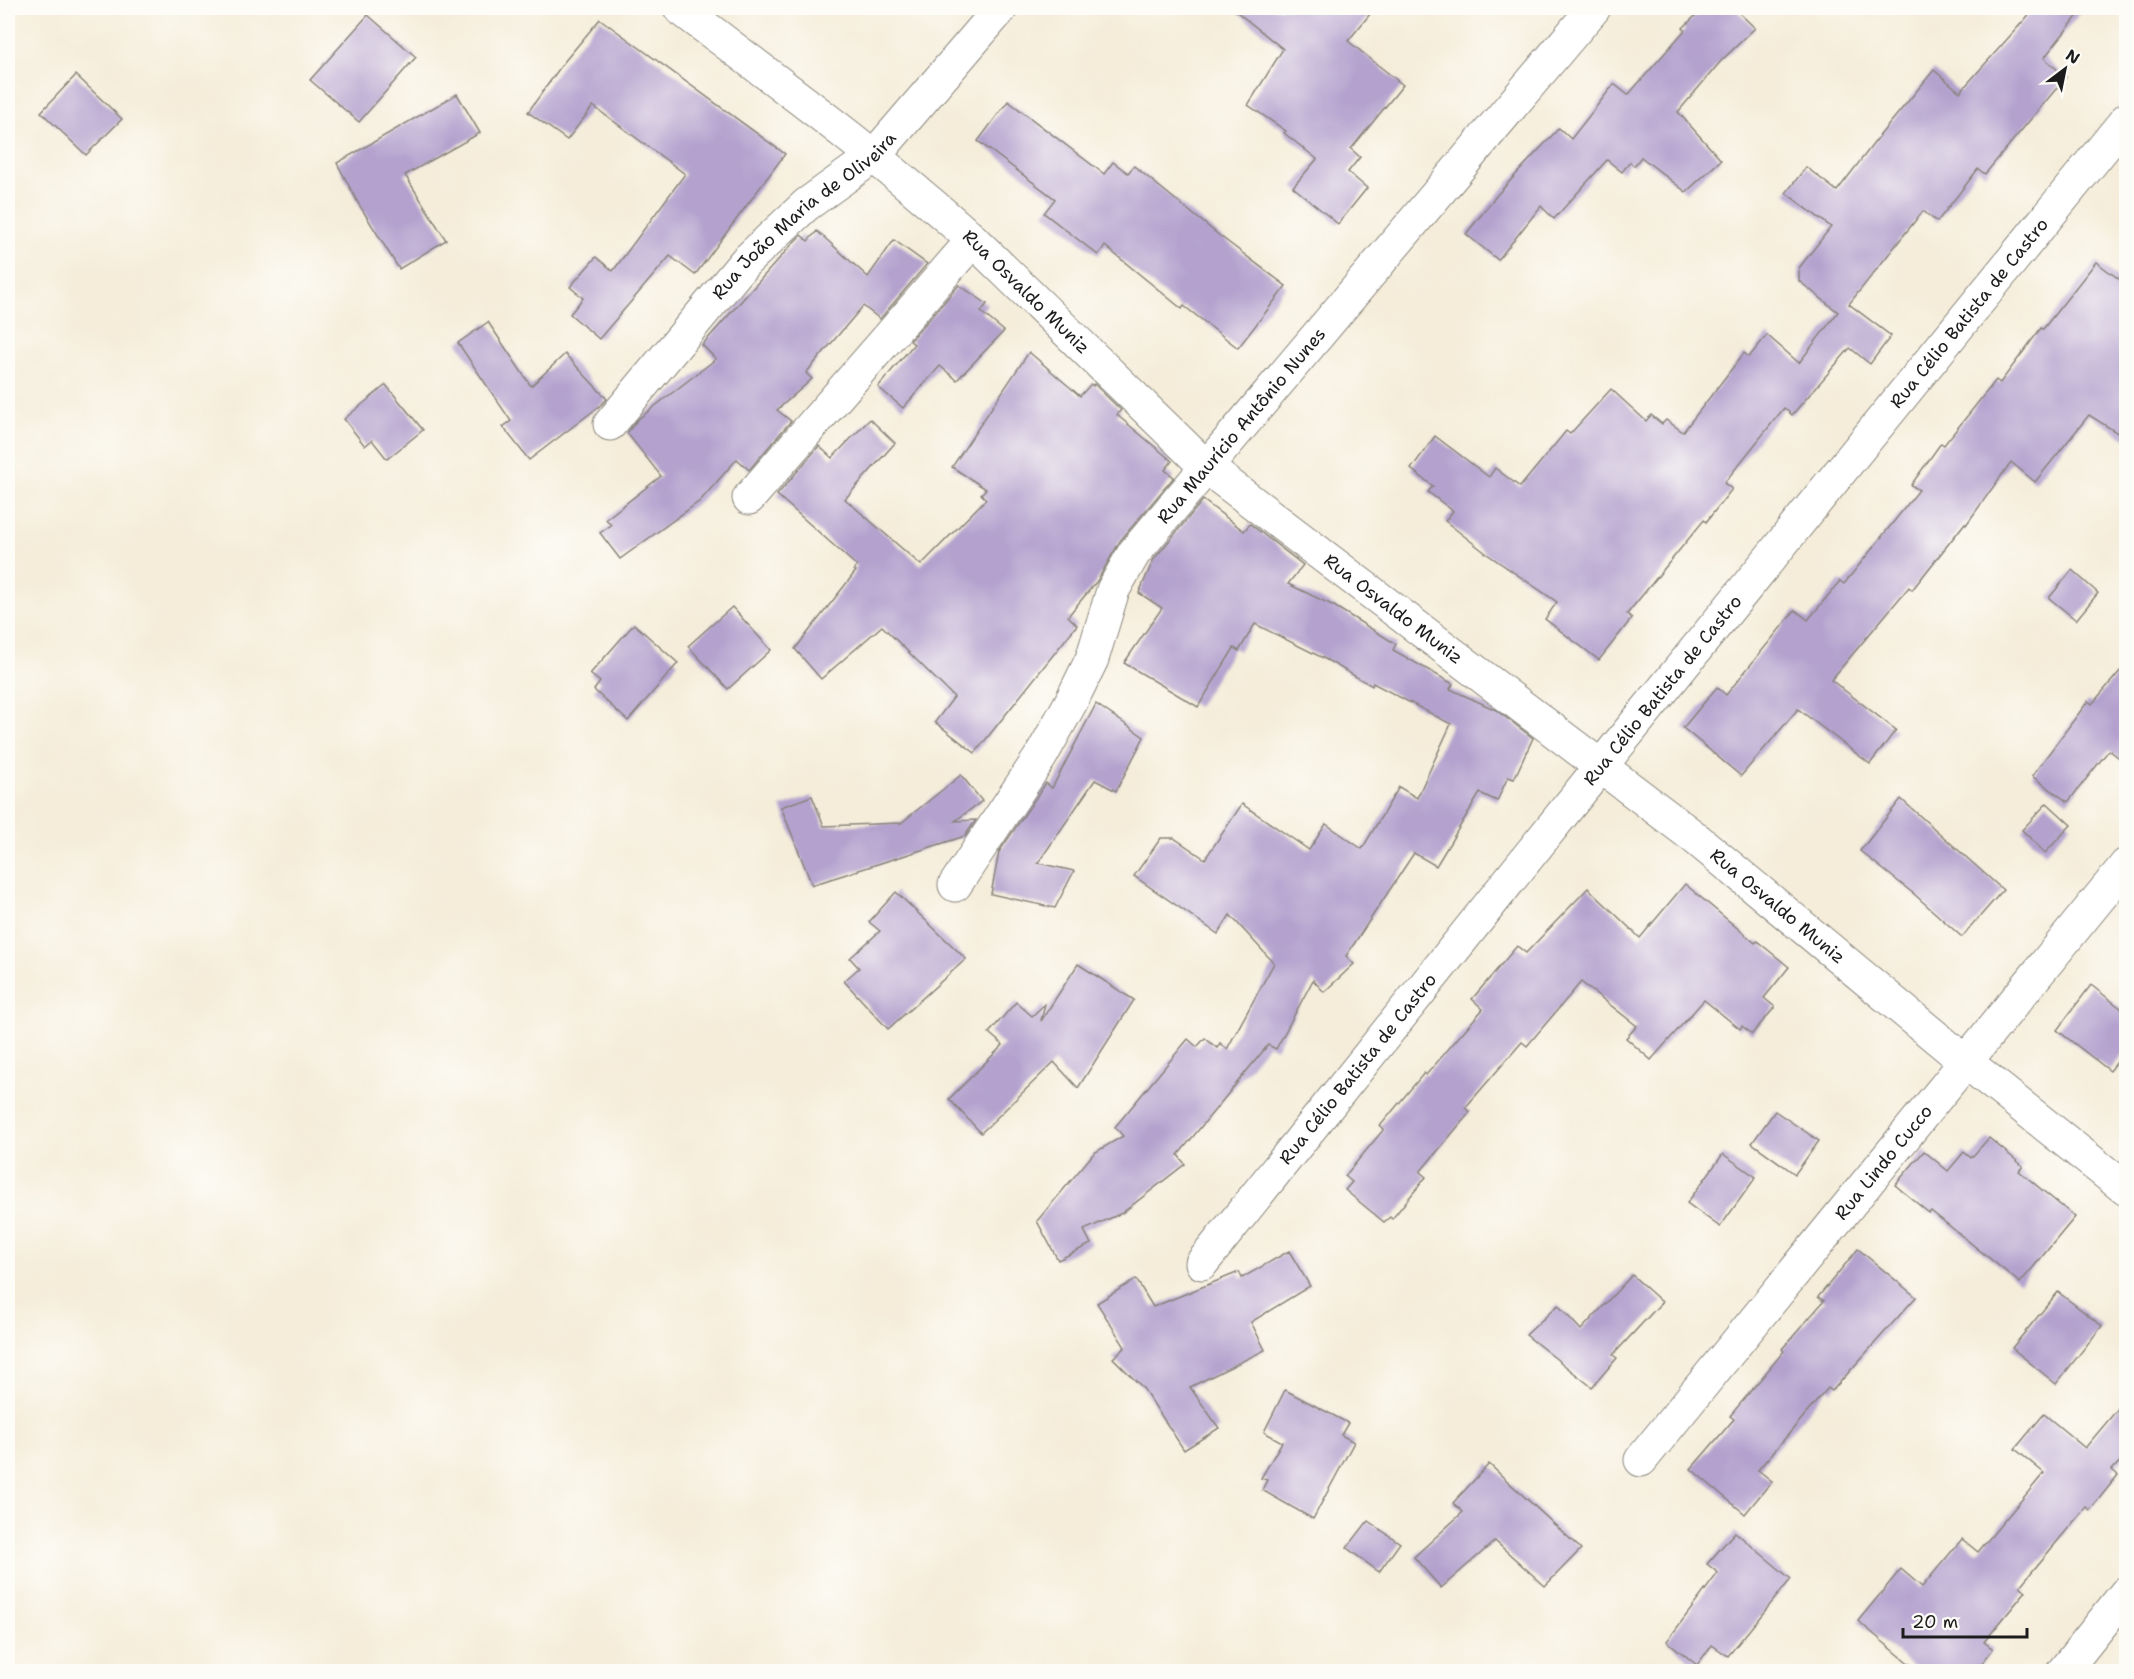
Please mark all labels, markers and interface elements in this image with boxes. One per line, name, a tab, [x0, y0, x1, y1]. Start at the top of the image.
north arrow	[2035, 39, 2095, 99]
text: N	[2062, 44, 2084, 69]
street label: Rua João Maria de Oliveira	[707, 127, 902, 305]
street label: Rua Célio Batista de Castro	[1884, 213, 2054, 413]
street label: Rua Osvaldo Muniz	[958, 224, 1095, 359]
street label: Rua Maurício Antônio Nunes	[1152, 323, 1331, 529]
street label: Rua Osvaldo Muniz	[1319, 548, 1468, 669]
street label: Rua Célio Batista de Castro	[1578, 590, 1747, 790]
street label: Rua Osvaldo Muniz	[1705, 843, 1850, 969]
street label: Rua Célio Batista de Castro	[1274, 968, 1442, 1169]
street label: Rua Lindo Cucco	[1829, 1100, 1938, 1225]
scale bar	[1903, 1601, 2028, 1639]
text: 20 m	[1912, 1610, 1958, 1634]

